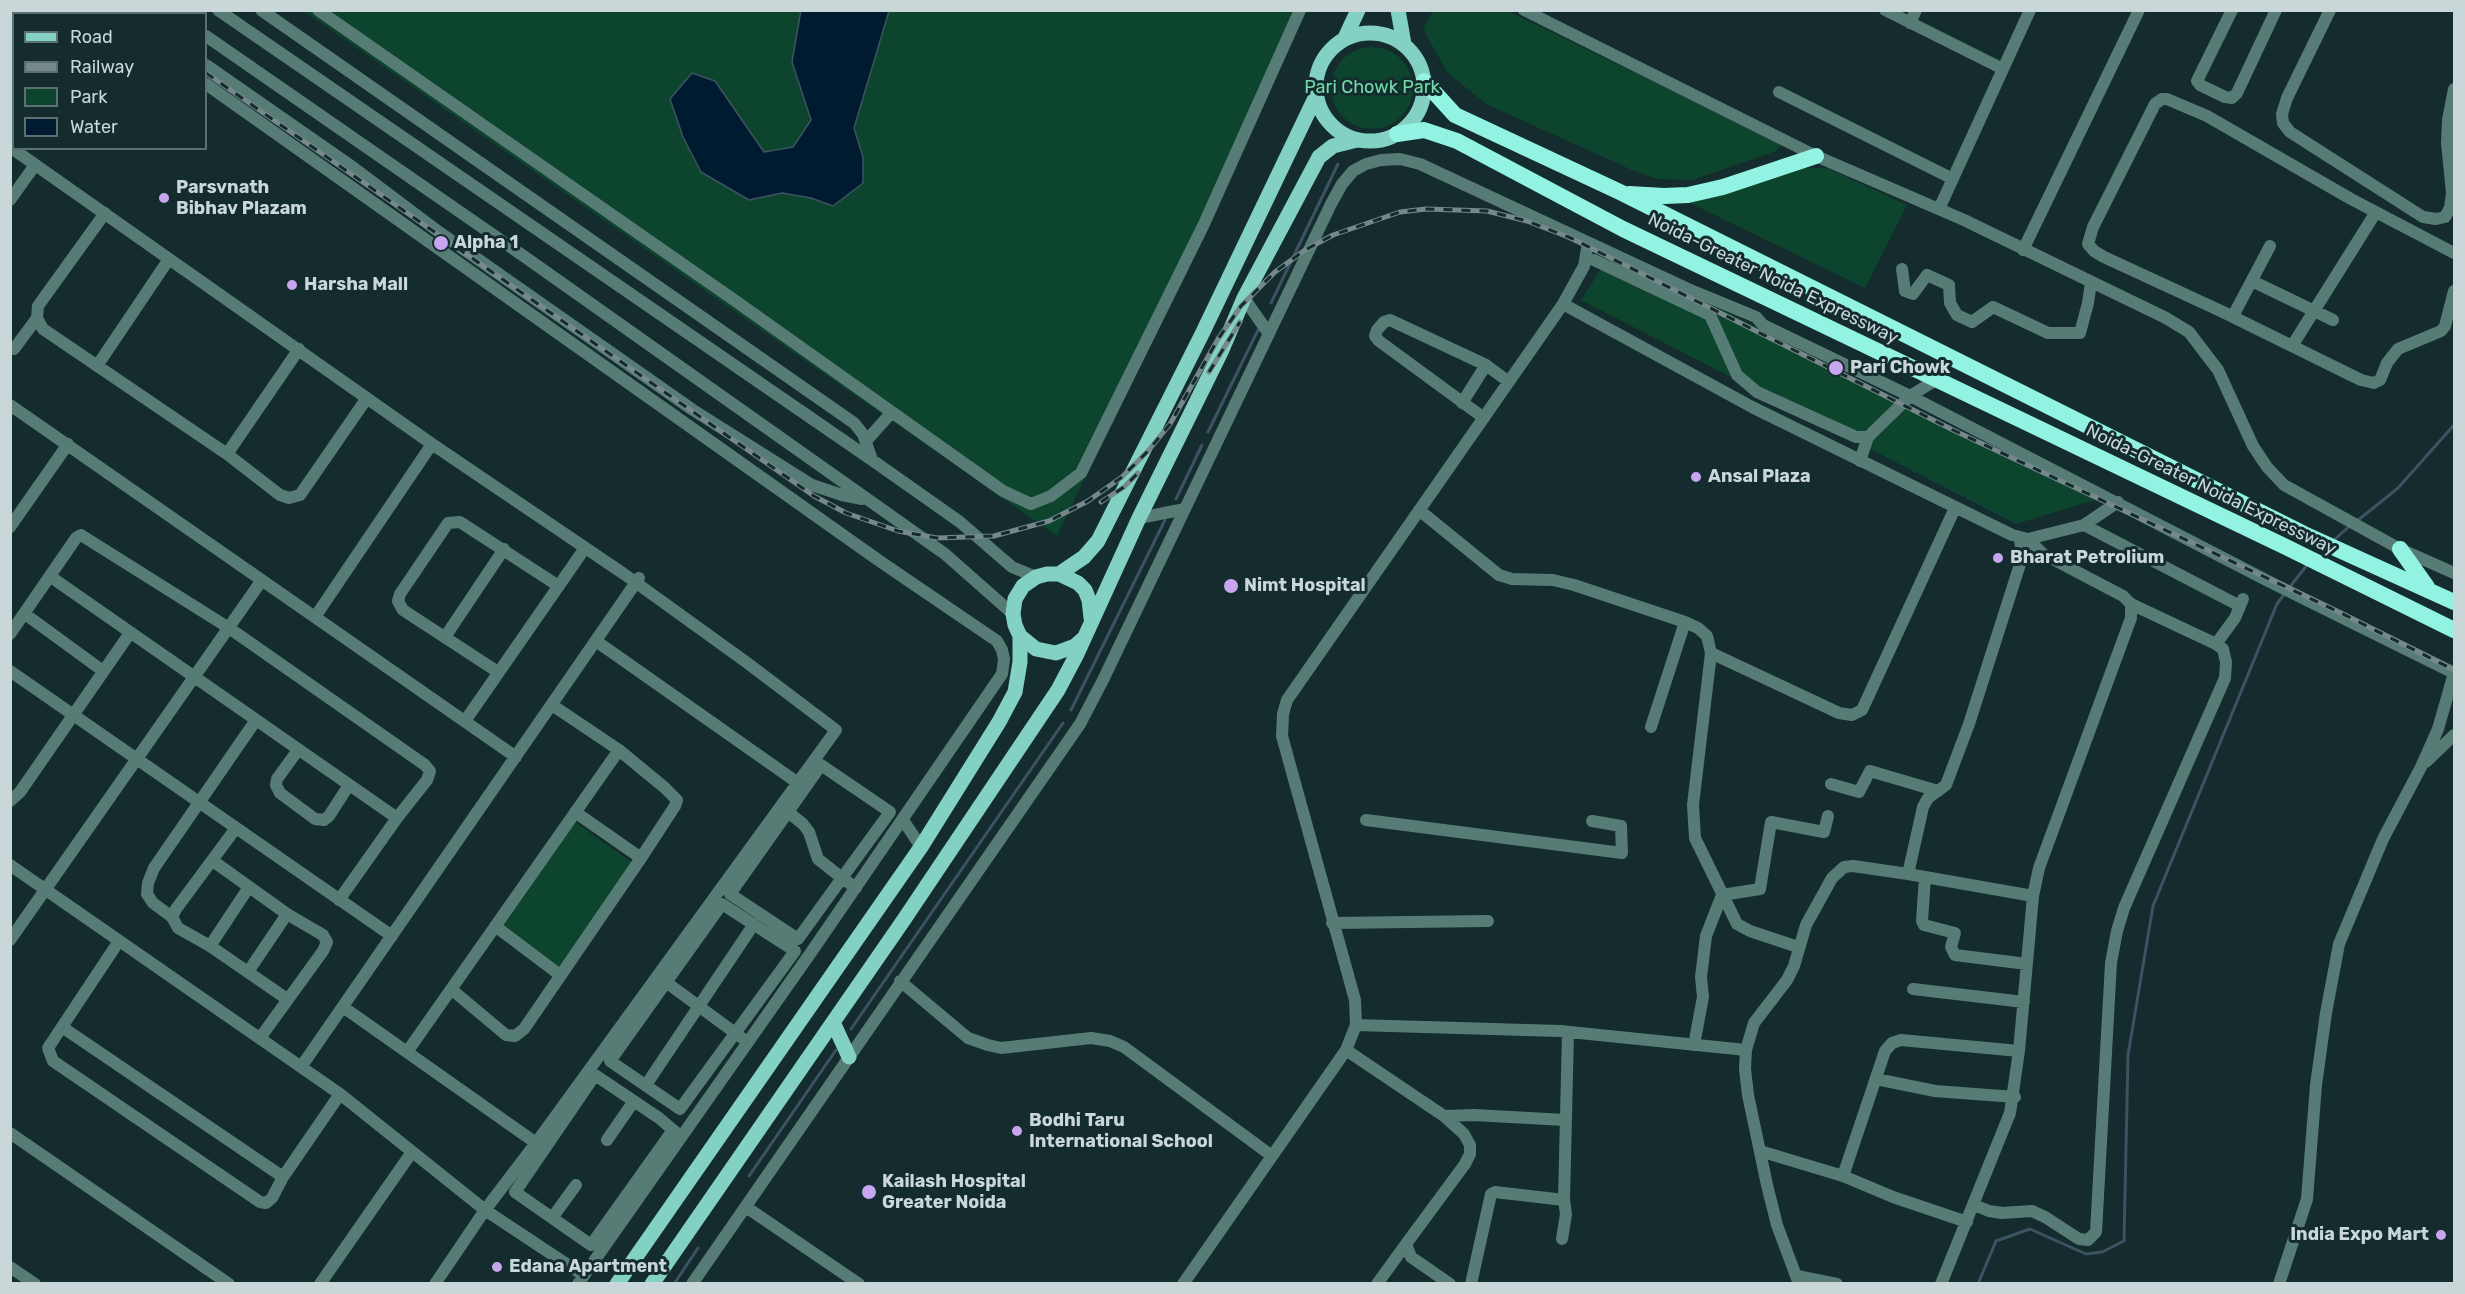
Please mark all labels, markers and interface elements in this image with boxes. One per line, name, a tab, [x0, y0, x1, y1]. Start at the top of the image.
legend	[12, 12, 207, 150]
text: Road	[70, 26, 113, 48]
text: Railway	[70, 56, 134, 78]
park label: Pari Chowk Park	[1304, 77, 1440, 99]
text: Park	[70, 86, 107, 108]
text: Water	[70, 116, 118, 138]
place label: Parsvnath Bibhav Plazam	[176, 177, 307, 219]
marker: Parsvnath Bibhav Plazam	[157, 191, 171, 205]
street label: Noida-Greater Noida Expressway	[1644, 209, 1902, 349]
place label: Alpha 1	[454, 232, 518, 254]
marker: Alpha 1	[432, 234, 450, 252]
place label: Harsha Mall	[304, 274, 408, 296]
marker: Harsha Mall	[285, 278, 299, 292]
place label: Pari Chowk	[1850, 357, 1950, 379]
marker: Pari Chowk	[1827, 359, 1845, 377]
street label: Noida-Greater Noida Expressway	[2082, 420, 2340, 560]
place label: Ansal Plaza	[1708, 466, 1811, 488]
marker: Ansal Plaza	[1689, 470, 1703, 484]
place label: Bharat Petrolium	[2010, 547, 2164, 569]
marker: Bharat Petrolium	[1991, 551, 2005, 565]
place label: Nimt Hospital	[1244, 575, 1366, 597]
marker: Nimt Hospital	[1222, 577, 1240, 595]
place label: Bodhi Taru International School	[1029, 1110, 1213, 1152]
marker: Bodhi Taru International School	[1010, 1124, 1024, 1138]
place label: Kailash Hospital Greater Noida	[882, 1171, 1026, 1214]
marker: Kailash Hospital Greater Noida	[860, 1183, 878, 1201]
place label: India Expo Mart	[2290, 1224, 2429, 1246]
marker: India Expo Mart	[2434, 1228, 2448, 1242]
place label: Edana Apartment	[509, 1256, 667, 1278]
marker: Edana Apartment	[490, 1260, 504, 1274]

